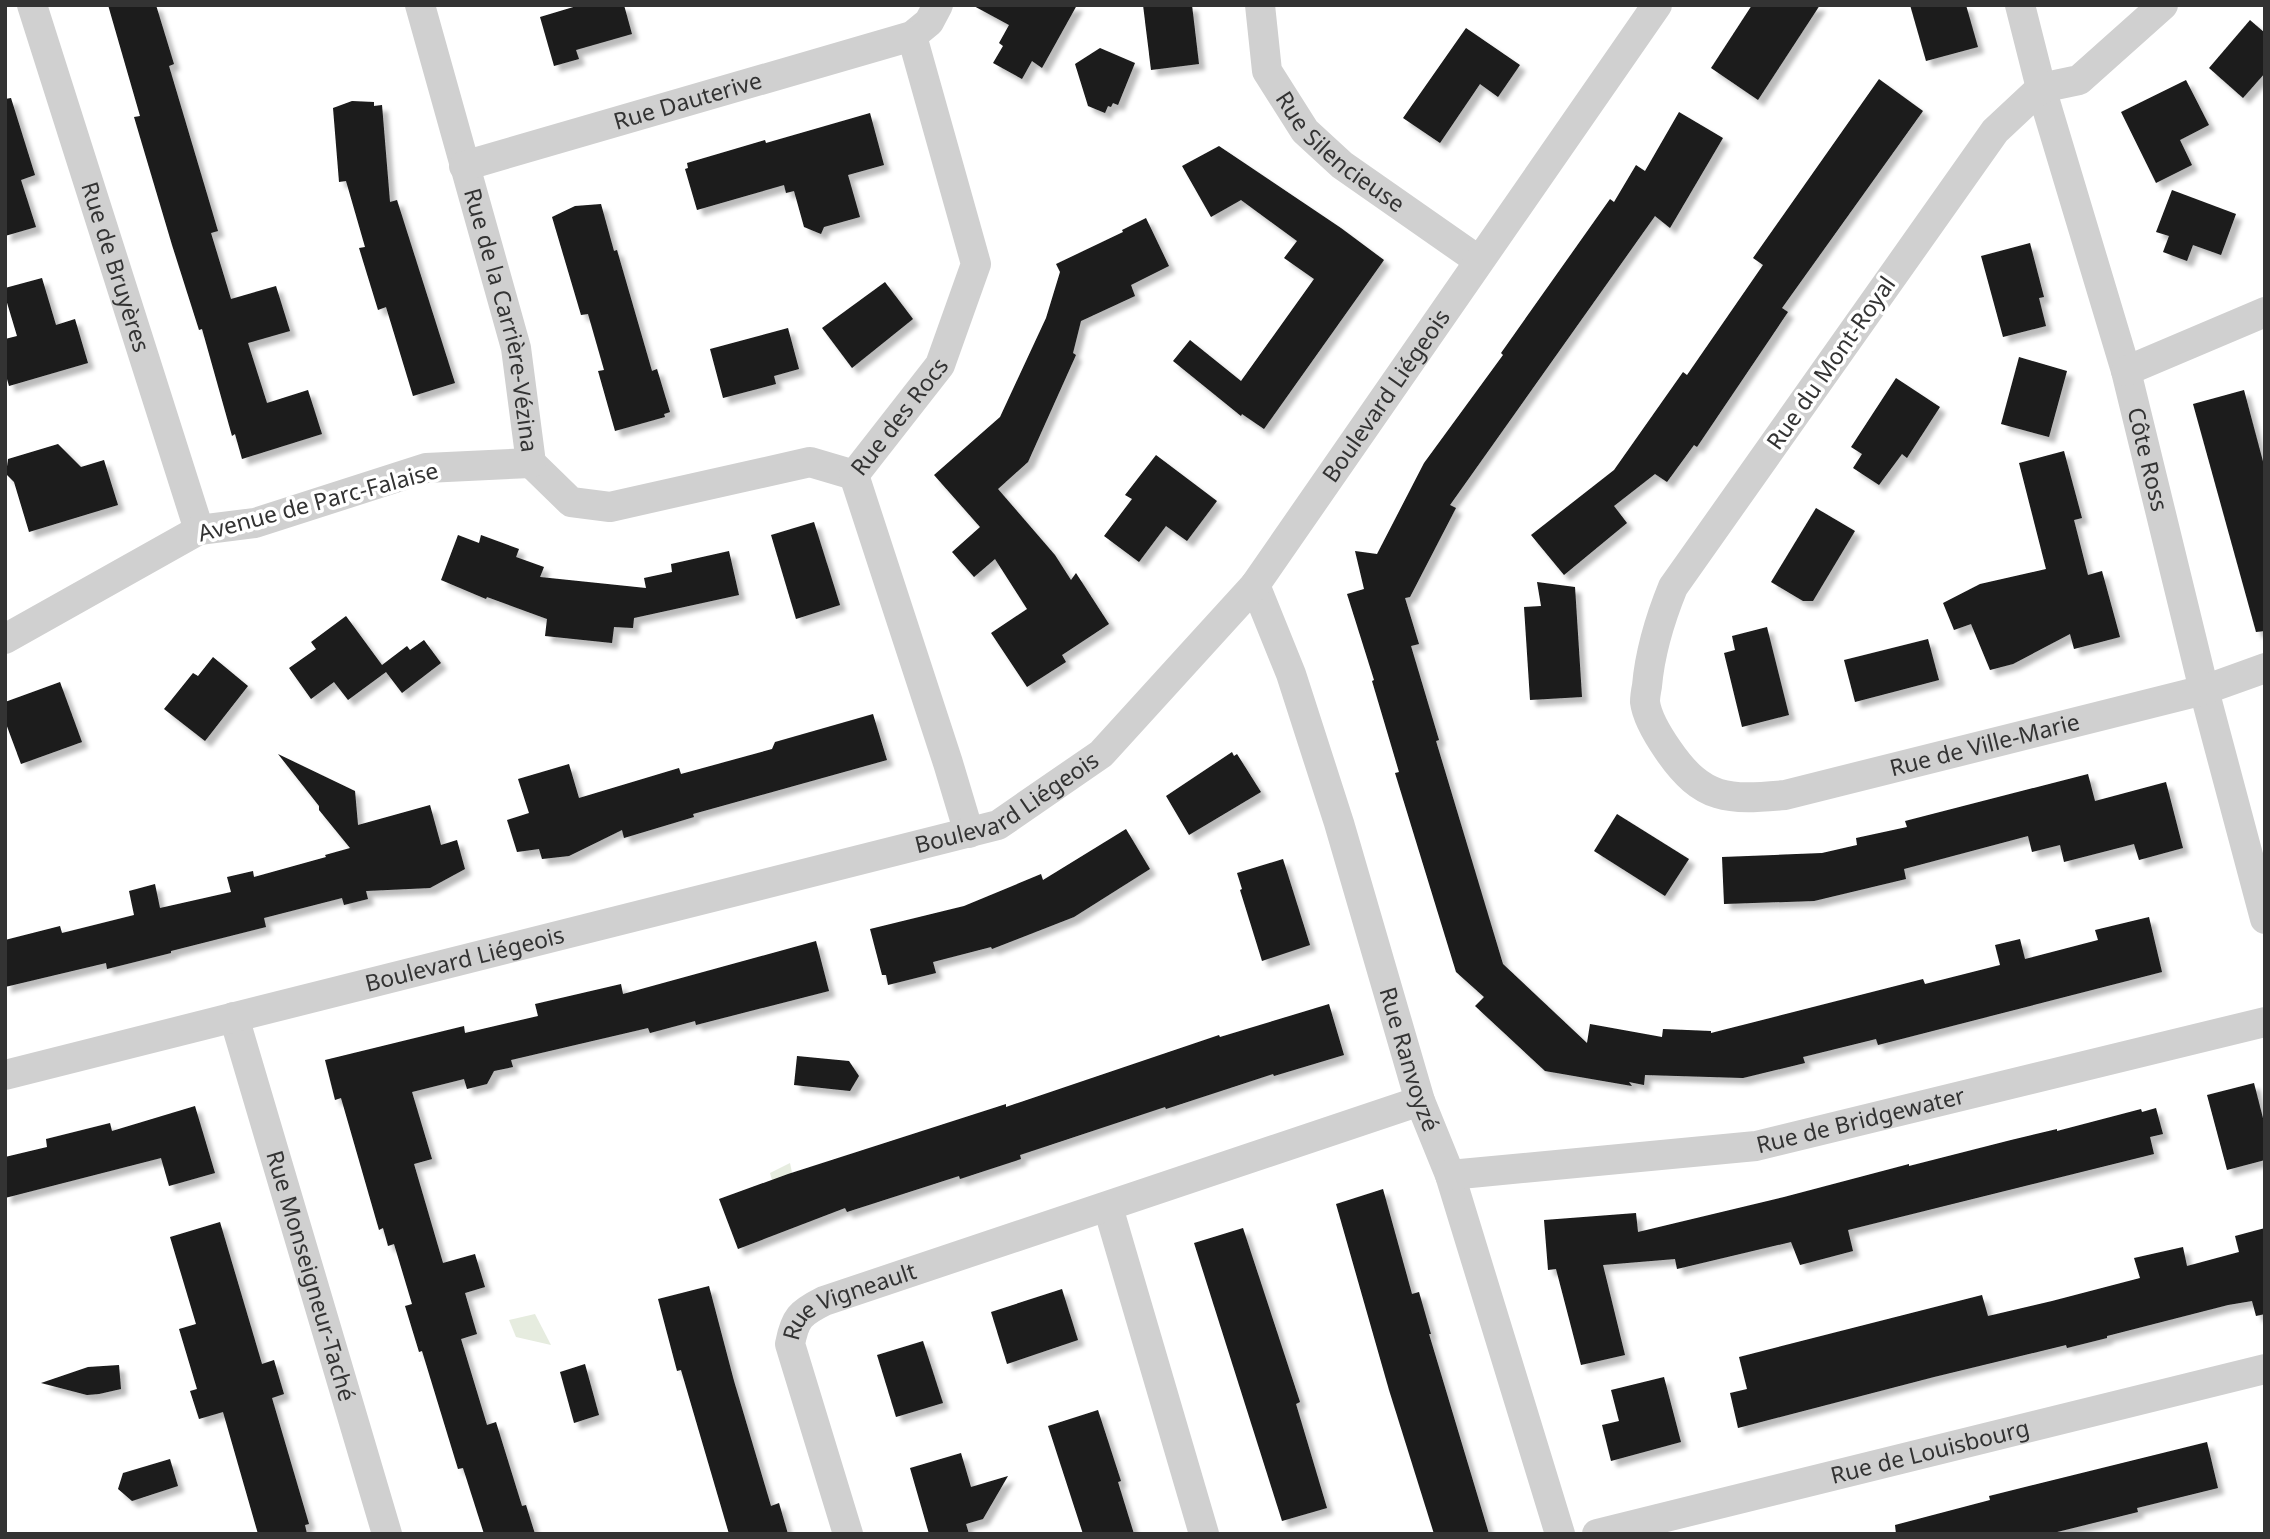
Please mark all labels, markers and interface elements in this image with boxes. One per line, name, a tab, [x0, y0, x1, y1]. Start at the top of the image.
street label: Rue Dauterive	[610, 63, 765, 137]
street label: Rue Silencieuse	[1269, 85, 1412, 219]
street label: Rue de Bruyères	[74, 178, 158, 356]
street label: Rue de la Carrière-Vézina	[457, 184, 546, 454]
street label: Rue du Mont-Royal	[1758, 269, 1902, 456]
street label: Boulevard Liégeois	[1314, 302, 1457, 488]
street label: Rue des Rocs	[842, 350, 955, 482]
street label: Côte Ross	[2120, 404, 2177, 514]
street label: Avenue de Parc-Falaise	[194, 454, 442, 549]
street label: Rue de Ville-Marie	[1886, 705, 2083, 783]
street label: Boulevard Liégeois	[911, 743, 1105, 860]
street label: Boulevard Liégeois	[361, 918, 567, 999]
street label: Rue Ranvoyzé	[1373, 983, 1448, 1136]
street label: Rue de Bridgewater	[1753, 1079, 1968, 1160]
street label: Rue Monseigneur-Taché	[259, 1146, 364, 1405]
street label: Rue Vigneault	[774, 1254, 920, 1344]
street label: Rue de Louisbourg	[1827, 1411, 2032, 1491]

